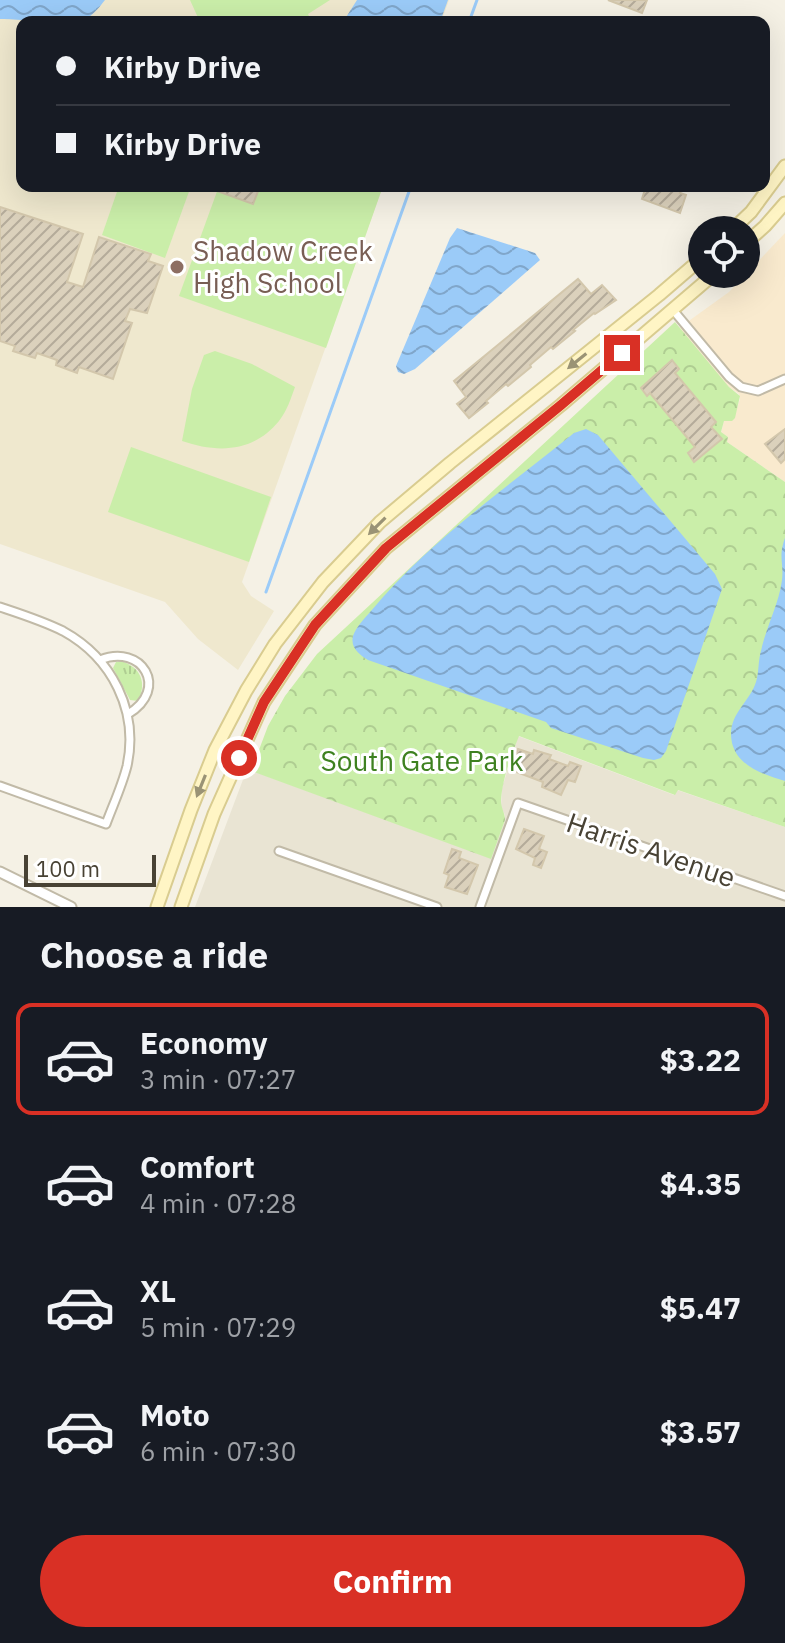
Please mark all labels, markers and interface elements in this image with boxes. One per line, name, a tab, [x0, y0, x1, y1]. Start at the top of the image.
text: Kirby Drive	[104, 47, 261, 86]
text: Kirby Drive	[104, 124, 261, 163]
map controls	[688, 216, 760, 288]
button: locate	[688, 216, 760, 288]
place label: Shadow Creek High School	[193, 232, 373, 301]
marker: Shadow Creek High School	[168, 258, 186, 276]
route end	[604, 335, 640, 371]
one-way arrow	[567, 352, 587, 369]
one-way arrow	[368, 516, 387, 535]
route start	[221, 740, 257, 776]
park label: South Gate Park	[321, 742, 524, 779]
one-way arrow	[194, 774, 207, 798]
street label: Harris Avenue	[562, 803, 740, 896]
scale bar	[24, 851, 156, 887]
text: 100 m	[36, 854, 100, 883]
text: Choose a ride	[40, 931, 268, 978]
icon: car	[44, 1023, 116, 1095]
text: Economy	[140, 1023, 268, 1062]
text: $3.22	[660, 1040, 741, 1079]
text: 3 min · 07:27	[140, 1062, 296, 1096]
icon: car	[44, 1147, 116, 1219]
text: Comfort	[140, 1147, 255, 1186]
text: $4.35	[660, 1164, 741, 1203]
text: 4 min · 07:28	[140, 1186, 296, 1220]
icon: car	[44, 1271, 116, 1343]
text: XL	[140, 1271, 176, 1310]
text: $5.47	[660, 1288, 741, 1327]
text: 5 min · 07:29	[140, 1310, 296, 1344]
icon: car	[44, 1395, 116, 1467]
text: Moto	[140, 1395, 210, 1434]
text: $3.57	[660, 1412, 741, 1451]
text: 6 min · 07:30	[140, 1434, 296, 1468]
button: Confirm	[40, 1535, 745, 1627]

